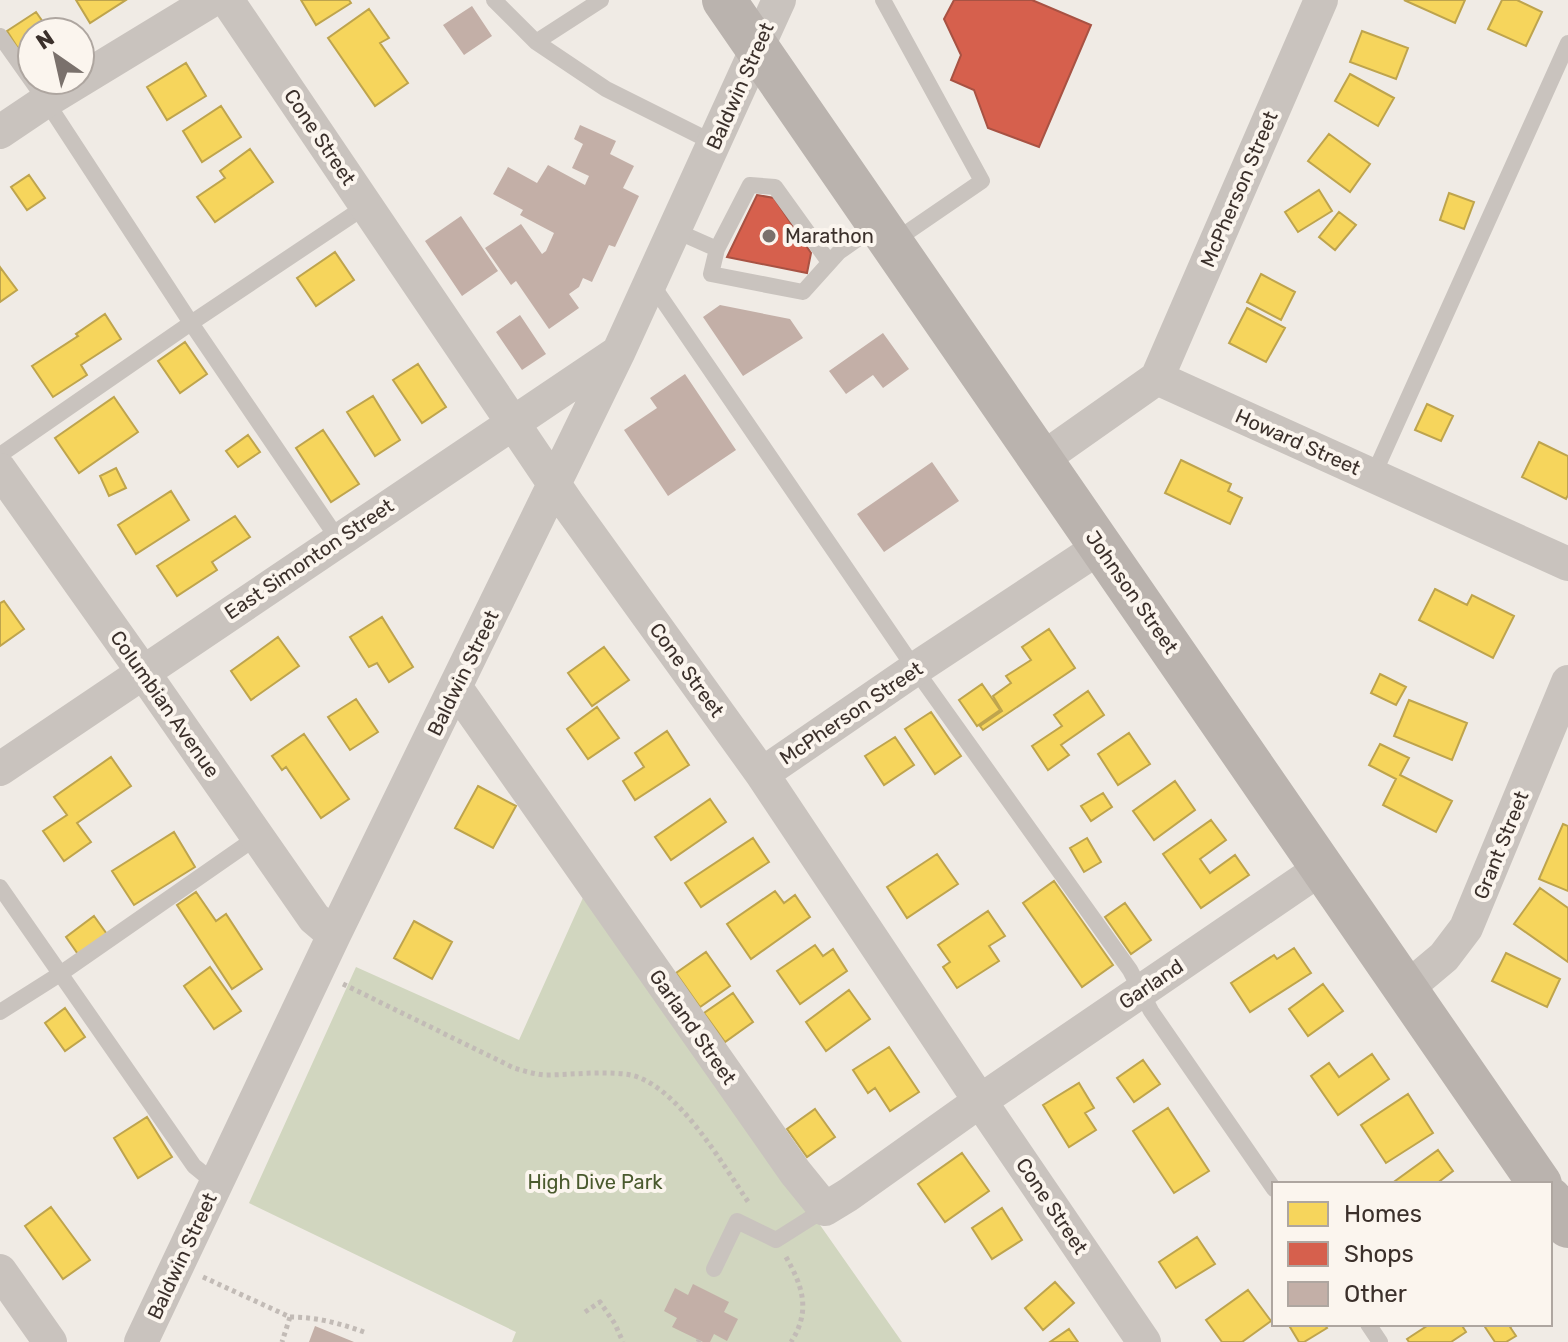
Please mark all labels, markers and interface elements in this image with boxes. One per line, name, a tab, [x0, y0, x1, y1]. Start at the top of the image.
north arrow	[16, 16, 96, 96]
street label: Baldwin Street	[701, 18, 779, 153]
text: N	[31, 24, 59, 55]
street label: Cone Street	[279, 84, 361, 190]
street label: McPherson Street	[1195, 107, 1283, 271]
place label: Marathon	[785, 224, 874, 248]
marker: Marathon	[760, 227, 778, 245]
street label: Howard Street	[1232, 404, 1364, 480]
street label: East Simonton Street	[220, 493, 398, 625]
street label: Johnson Street	[1081, 526, 1184, 658]
street label: Baldwin Street	[422, 606, 504, 740]
street label: Cone Street	[645, 618, 729, 722]
street label: Columbian Avenue	[105, 626, 225, 782]
street label: McPherson Street	[775, 656, 927, 770]
street label: Grant Street	[1468, 787, 1534, 903]
street label: Garland	[1114, 954, 1188, 1014]
street label: Garland Street	[644, 965, 742, 1089]
street label: Cone Street	[1011, 1153, 1093, 1259]
park label: High Dive Park	[527, 1170, 663, 1194]
legend	[1272, 1182, 1552, 1326]
street label: Baldwin Street	[142, 1189, 222, 1323]
text: Homes	[1344, 1200, 1422, 1228]
text: Shops	[1344, 1240, 1414, 1268]
text: Other	[1344, 1280, 1407, 1308]

